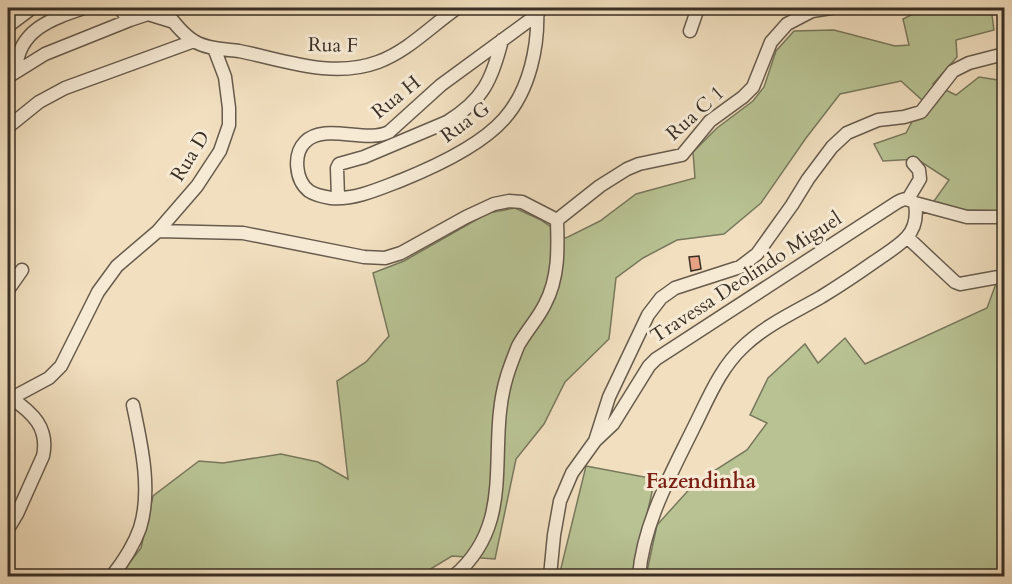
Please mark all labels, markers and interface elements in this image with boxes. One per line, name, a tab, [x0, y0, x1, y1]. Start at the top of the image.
street label: Rua F	[308, 31, 358, 59]
street label: Rua H	[366, 69, 426, 125]
street label: Rua C 1	[660, 80, 730, 146]
street label: Rua G	[435, 95, 495, 149]
street label: Rua D	[164, 125, 216, 187]
street label: Travessa Deolindo Miguel	[645, 205, 847, 349]
district label: Fazendinha	[646, 467, 757, 496]

